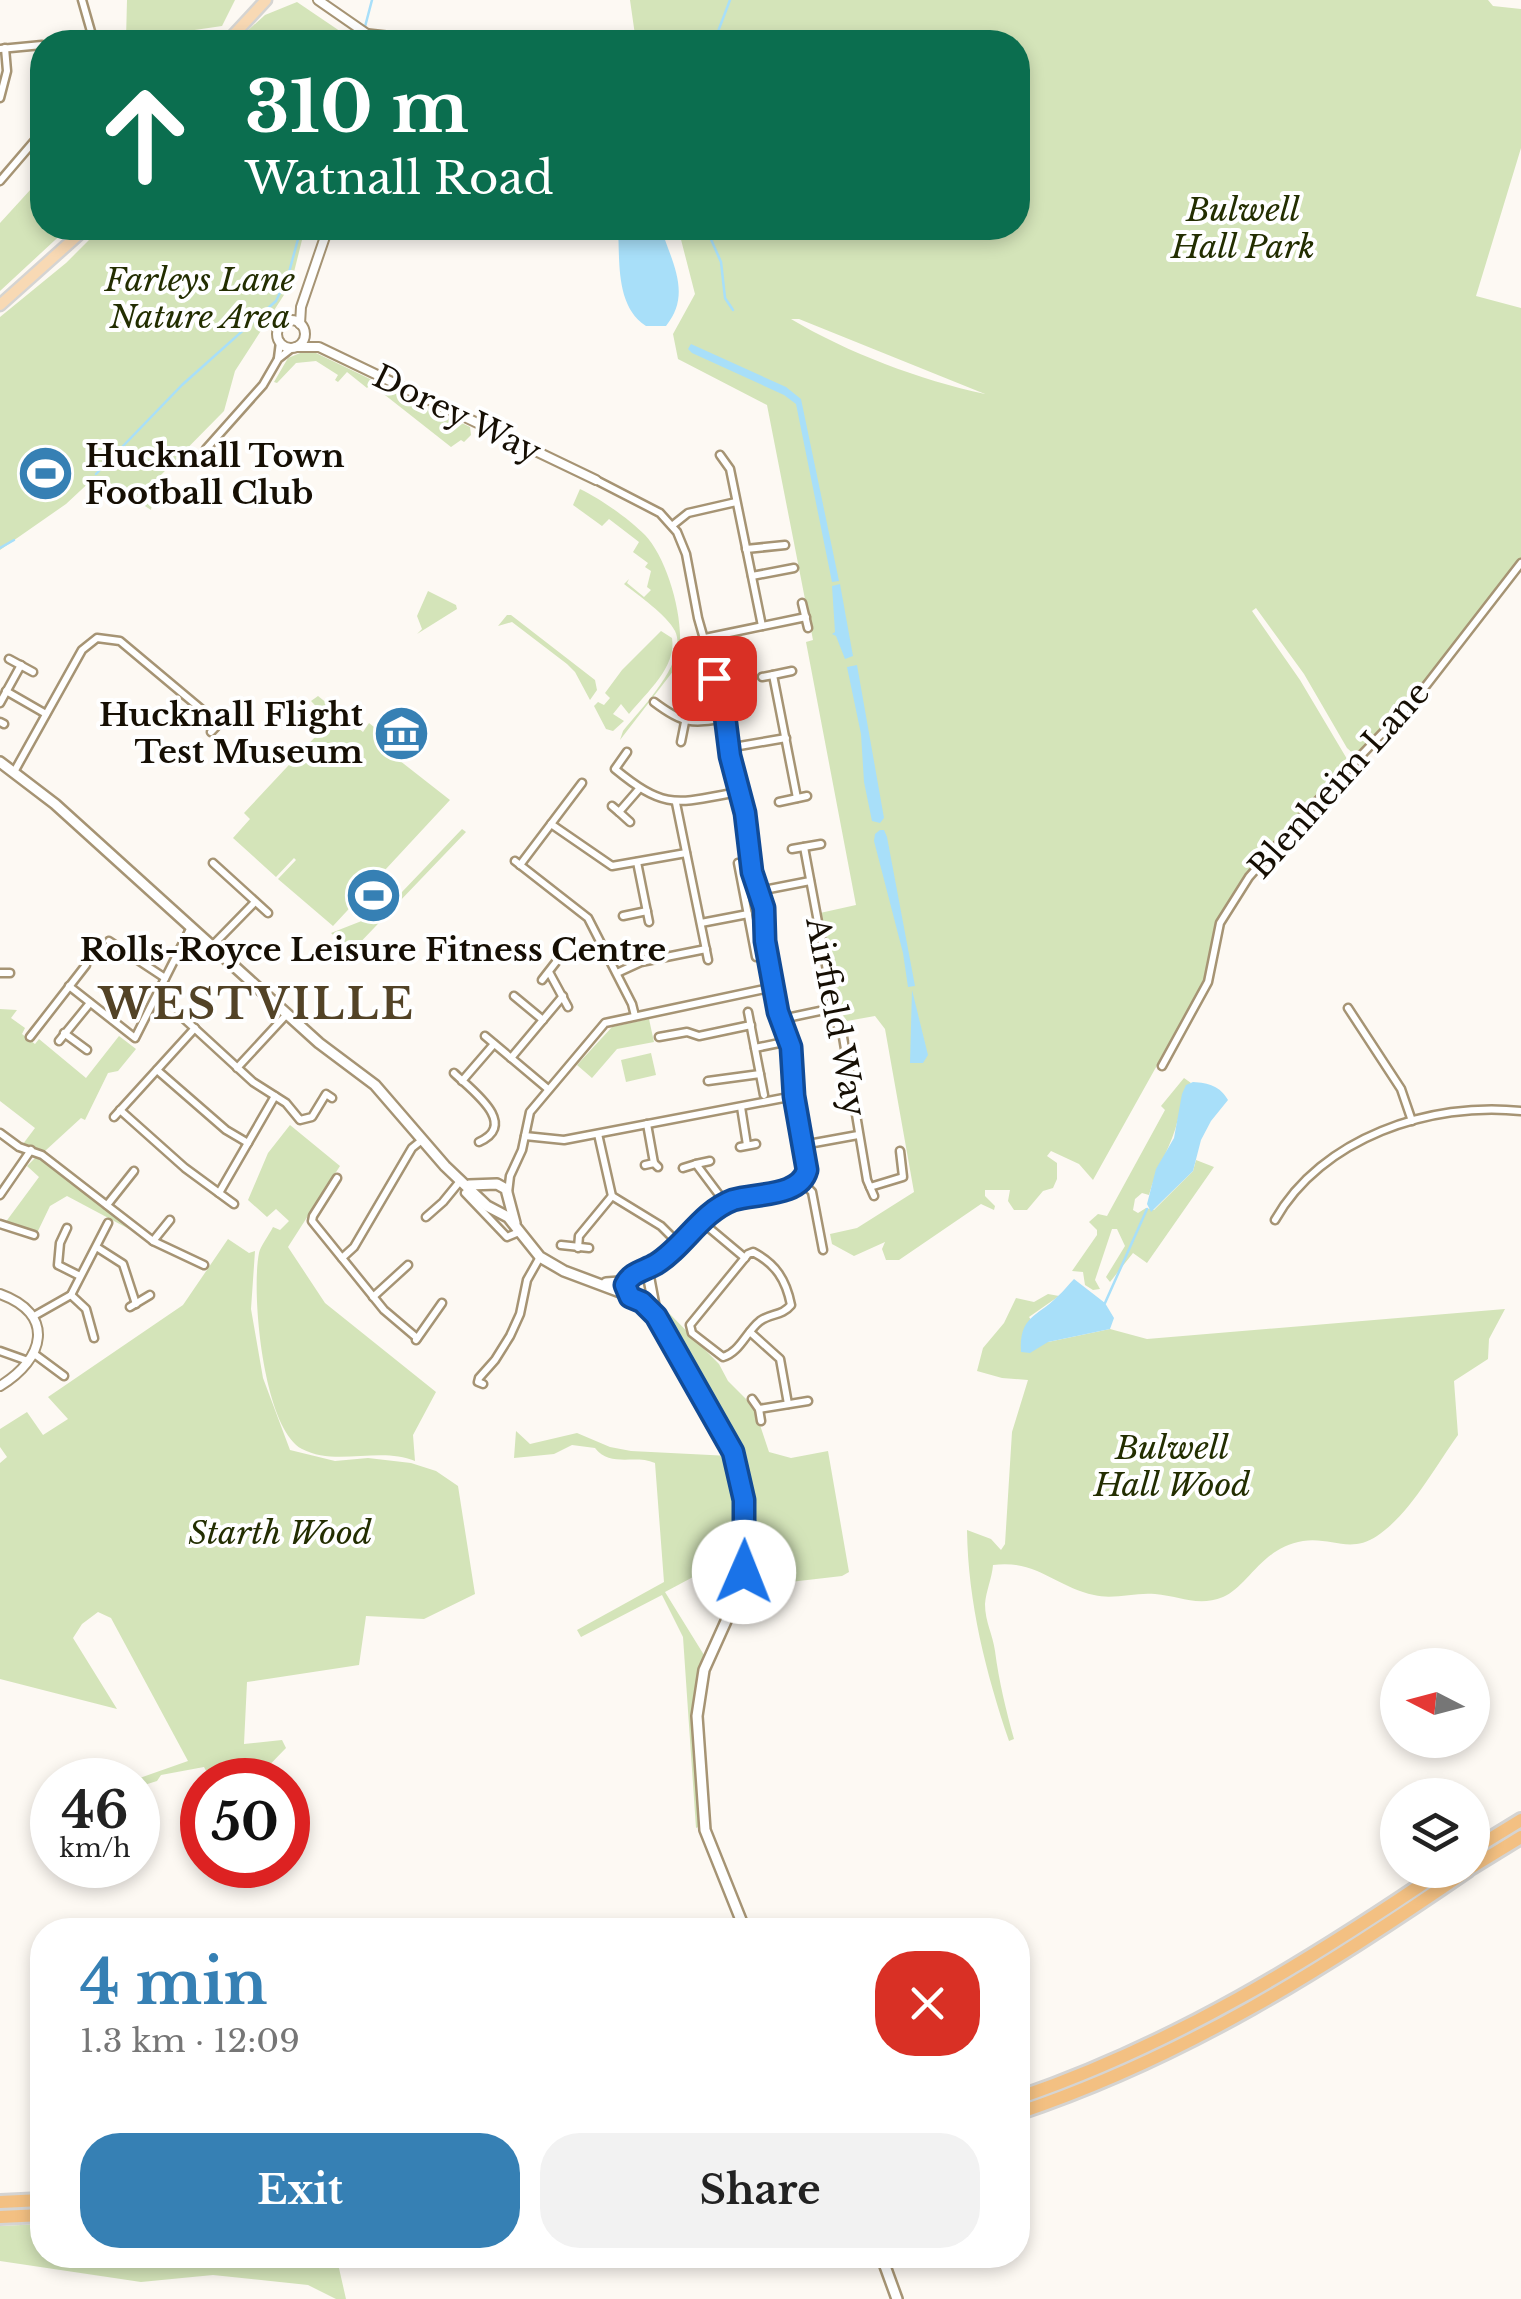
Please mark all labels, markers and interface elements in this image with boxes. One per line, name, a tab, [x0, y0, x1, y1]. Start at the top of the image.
text: 310 m	[245, 64, 469, 151]
icon: ahead	[80, 70, 210, 200]
text: Watnall Road	[245, 150, 554, 206]
park label: Bulwell Hall Park	[1170, 190, 1315, 267]
park label: Farleys Lane Nature Area	[104, 260, 296, 337]
street label: Dorey Way	[367, 356, 548, 472]
place label: Hucknall Town Football Club	[85, 436, 345, 513]
sports icon: Hucknall Town Football Club	[16, 444, 76, 504]
pin	[672, 636, 757, 721]
icon: arrive	[687, 651, 742, 706]
street label: Blenheim Lane	[1240, 673, 1438, 887]
place label: Hucknall Flight Test Museum	[99, 695, 364, 772]
museum icon: Hucknall Flight Test Museum	[372, 703, 432, 763]
sports icon: Rolls-Royce Leisure Fitness Centre	[343, 866, 403, 926]
street label: Airfield Way	[797, 913, 875, 1121]
place label: Rolls-Royce Leisure Fitness Centre	[80, 930, 666, 970]
district label: WESTVILLE	[97, 978, 415, 1030]
park label: Bulwell Hall Wood	[1093, 1428, 1251, 1505]
park label: Starth Wood	[188, 1513, 373, 1553]
position arrow	[692, 1520, 796, 1624]
north arrow	[1380, 1648, 1490, 1758]
map controls	[1380, 1648, 1490, 1888]
speed limit sign: 50	[180, 1758, 310, 1888]
button: layers	[1380, 1778, 1490, 1888]
text: 46	[62, 1779, 128, 1842]
text: km/h	[60, 1833, 130, 1864]
text: 4 min	[80, 1946, 267, 2020]
button: close	[875, 1951, 980, 2056]
text: 1.3 km · 12:09	[80, 2021, 300, 2061]
button: Exit	[80, 2133, 520, 2248]
button: Share	[540, 2133, 980, 2248]

